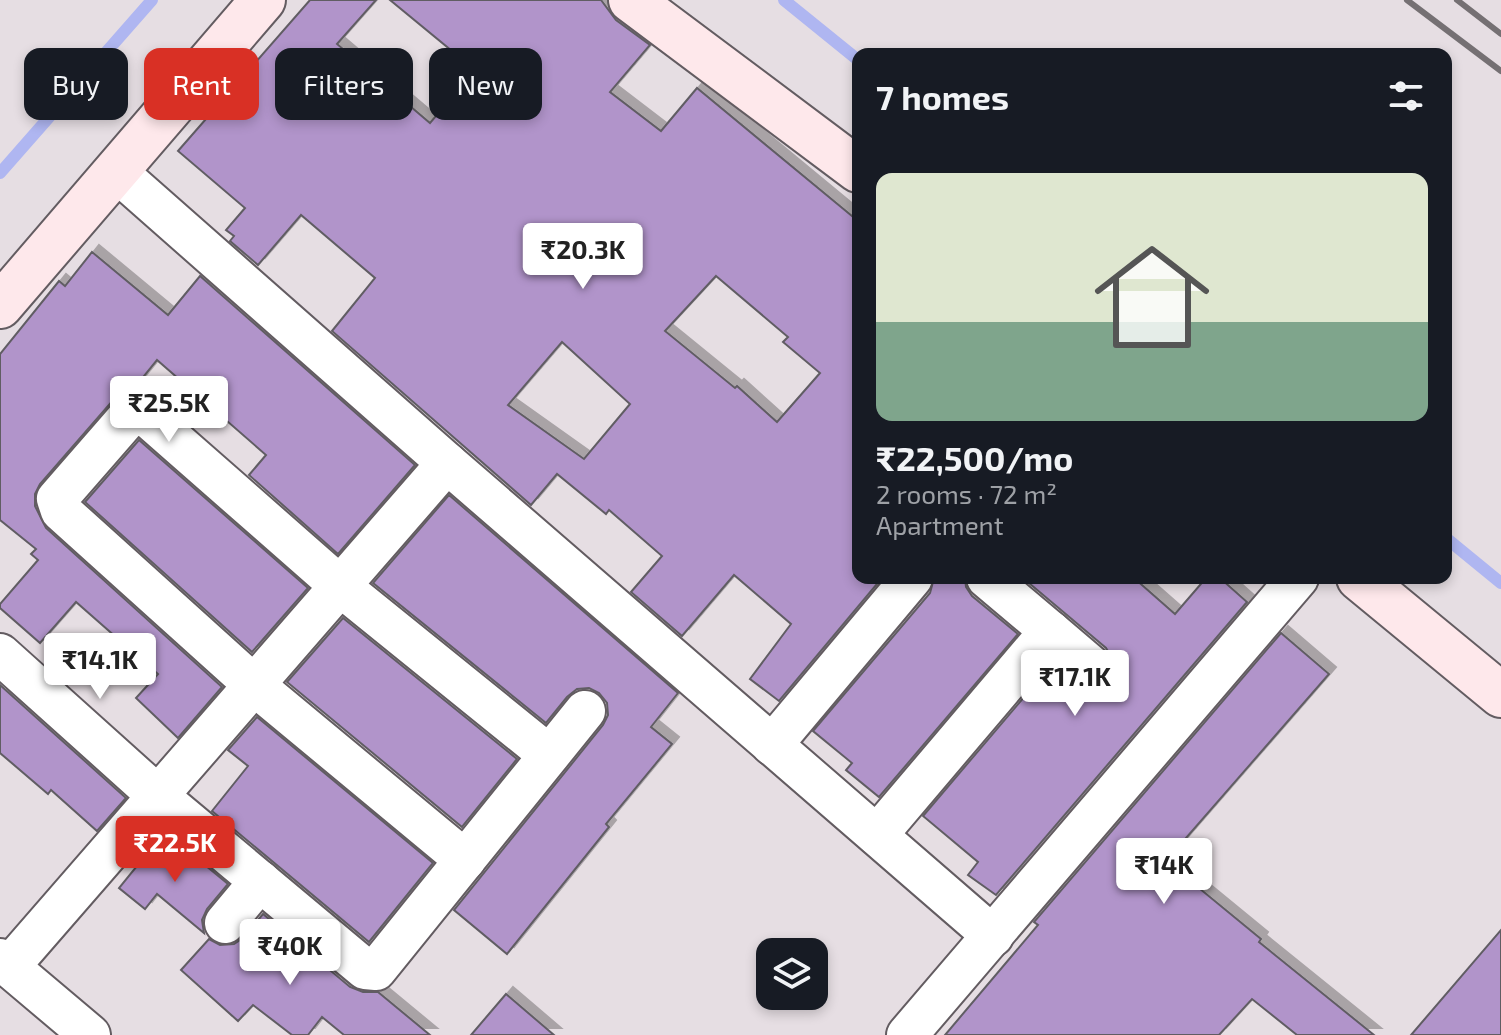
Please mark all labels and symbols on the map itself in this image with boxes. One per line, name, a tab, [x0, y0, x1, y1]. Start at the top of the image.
pin: ₹20.3K	[518, 223, 648, 291]
pin: ₹25.5K	[104, 376, 234, 444]
pin: ₹14.1K	[35, 633, 165, 701]
pin: ₹17.1K	[1010, 650, 1140, 718]
pin: ₹22.5K	[110, 816, 240, 884]
pin: ₹14K	[1117, 838, 1211, 906]
pin: ₹40K	[243, 919, 337, 987]

